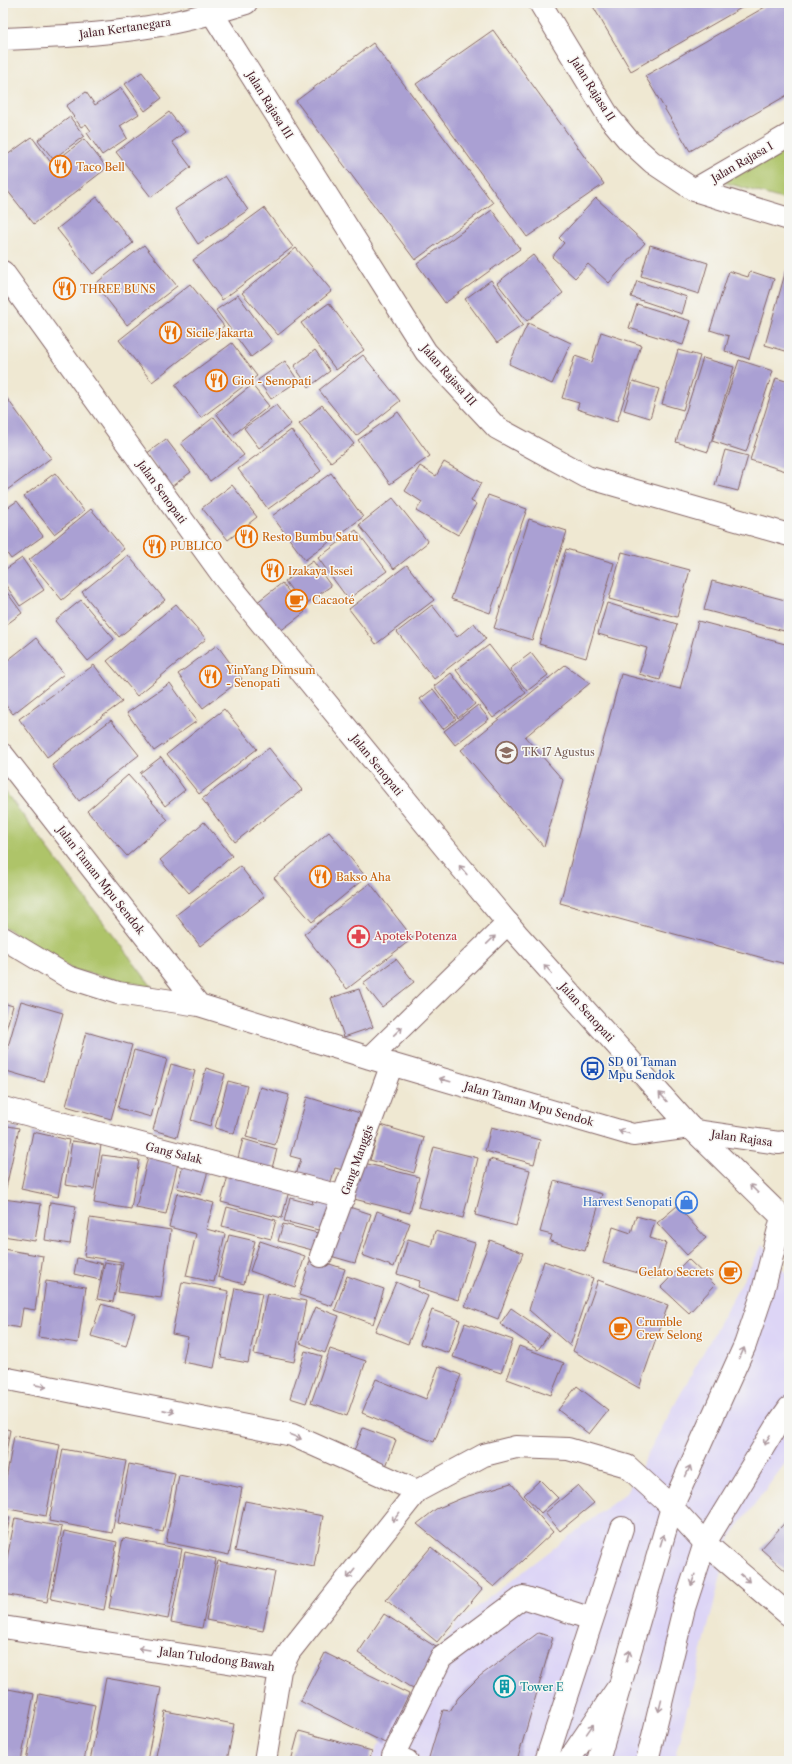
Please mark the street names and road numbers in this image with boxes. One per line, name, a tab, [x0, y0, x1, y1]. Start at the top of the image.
street label: Jalan Kertanegara	[76, 15, 172, 42]
street label: Jalan Rajasa II	[567, 53, 618, 124]
street label: Jalan Rajasa III	[243, 67, 296, 141]
street label: Jalan Rajasa I	[707, 139, 775, 186]
street label: Jalan Rajasa III	[417, 340, 480, 409]
street label: Jalan Senopati	[133, 456, 190, 527]
street label: Jalan Senopati	[347, 730, 406, 799]
street label: Jalan Taman Mpu Sendok	[53, 821, 148, 938]
street label: Jalan Senopati	[555, 978, 618, 1045]
street label: Jalan Taman Mpu Sendok	[461, 1078, 596, 1129]
street label: Gang Manggis	[338, 1123, 376, 1197]
street label: Jalan Rajasa	[708, 1126, 774, 1149]
street label: Gang Salak	[144, 1139, 204, 1167]
street label: Jalan Tulodong Bawah	[156, 1644, 276, 1674]

